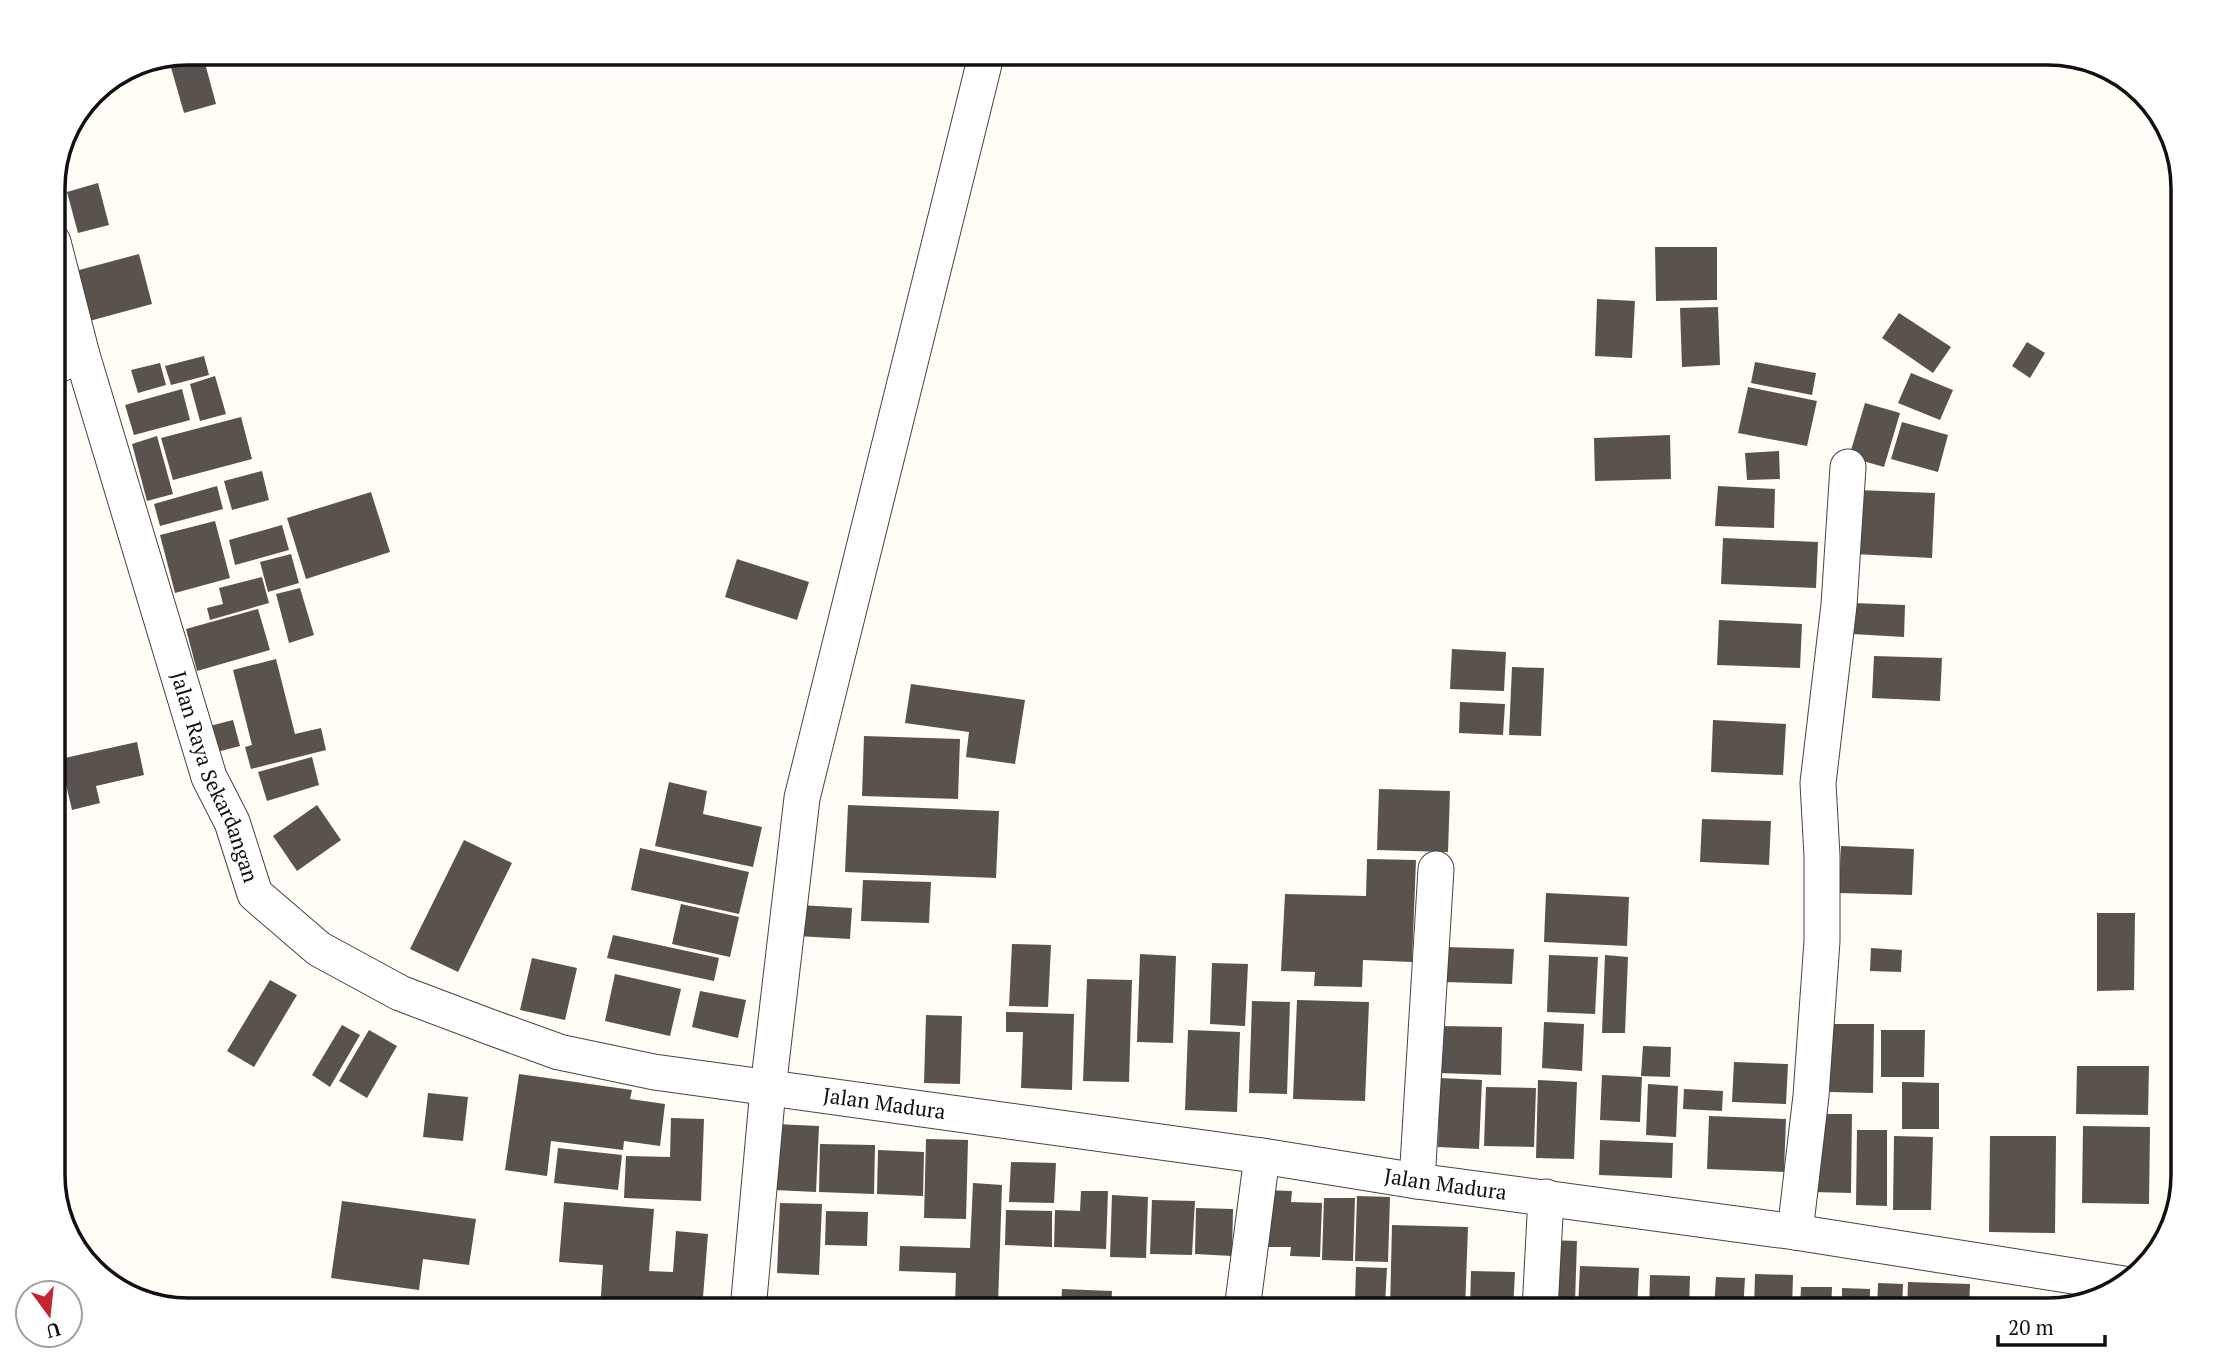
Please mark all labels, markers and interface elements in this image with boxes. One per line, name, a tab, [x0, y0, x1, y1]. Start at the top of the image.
street label: Jalan Raya Sekardangan	[165, 668, 266, 886]
street label: Jalan Madura	[821, 1081, 948, 1125]
street label: Jalan Madura	[1382, 1161, 1509, 1206]
north arrow	[14, 1279, 84, 1349]
scale bar	[1998, 1304, 2105, 1348]
text: 20 m	[2008, 1313, 2054, 1341]
text: U	[43, 1317, 63, 1345]

